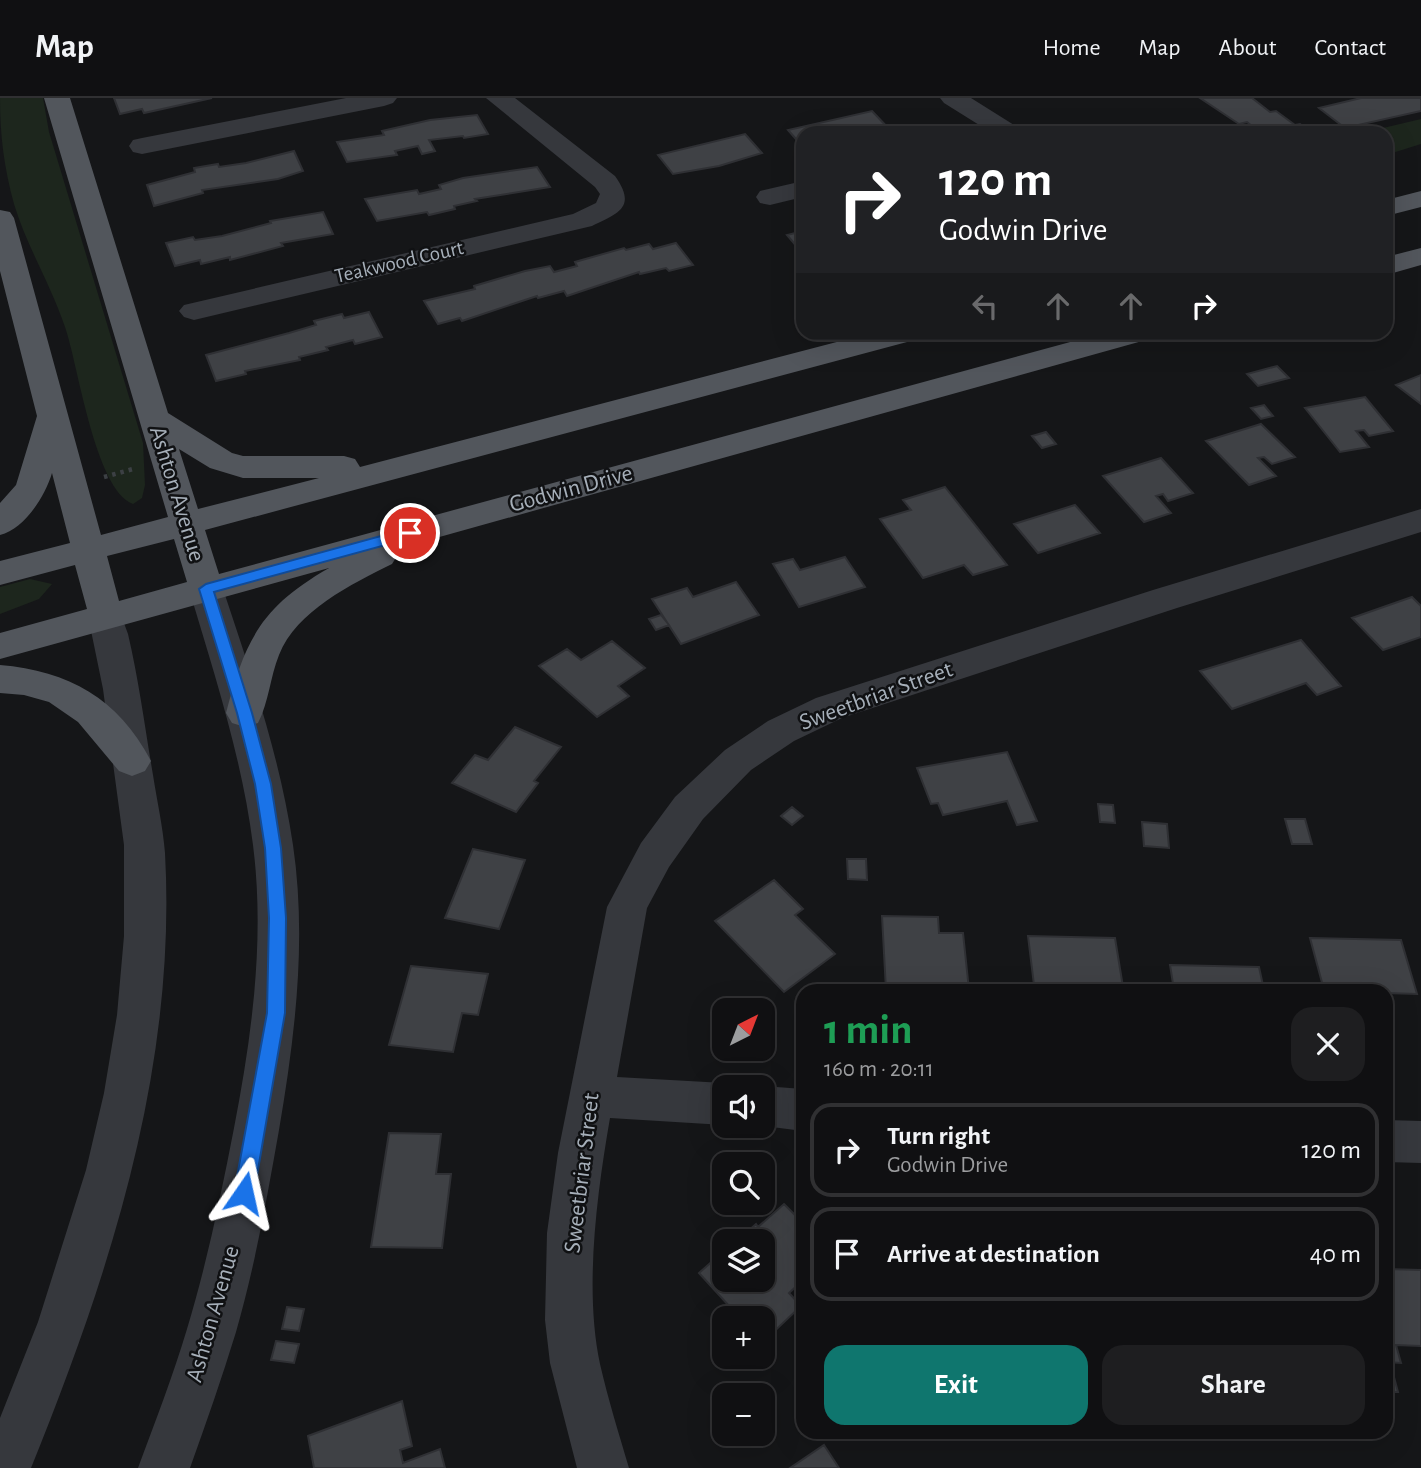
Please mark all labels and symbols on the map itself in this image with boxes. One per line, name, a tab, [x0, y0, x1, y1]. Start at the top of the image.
street label: Teakwood Court	[333, 237, 466, 287]
street label: Ashton Avenue	[145, 423, 209, 565]
street label: Godwin Drive	[507, 461, 635, 517]
pin	[380, 503, 440, 563]
street label: Sweetbriar Street	[796, 657, 956, 735]
north arrow	[712, 998, 775, 1060]
street label: Sweetbriar Street	[560, 1091, 604, 1254]
position arrow	[207, 1156, 281, 1230]
street label: Ashton Avenue	[182, 1243, 244, 1385]

